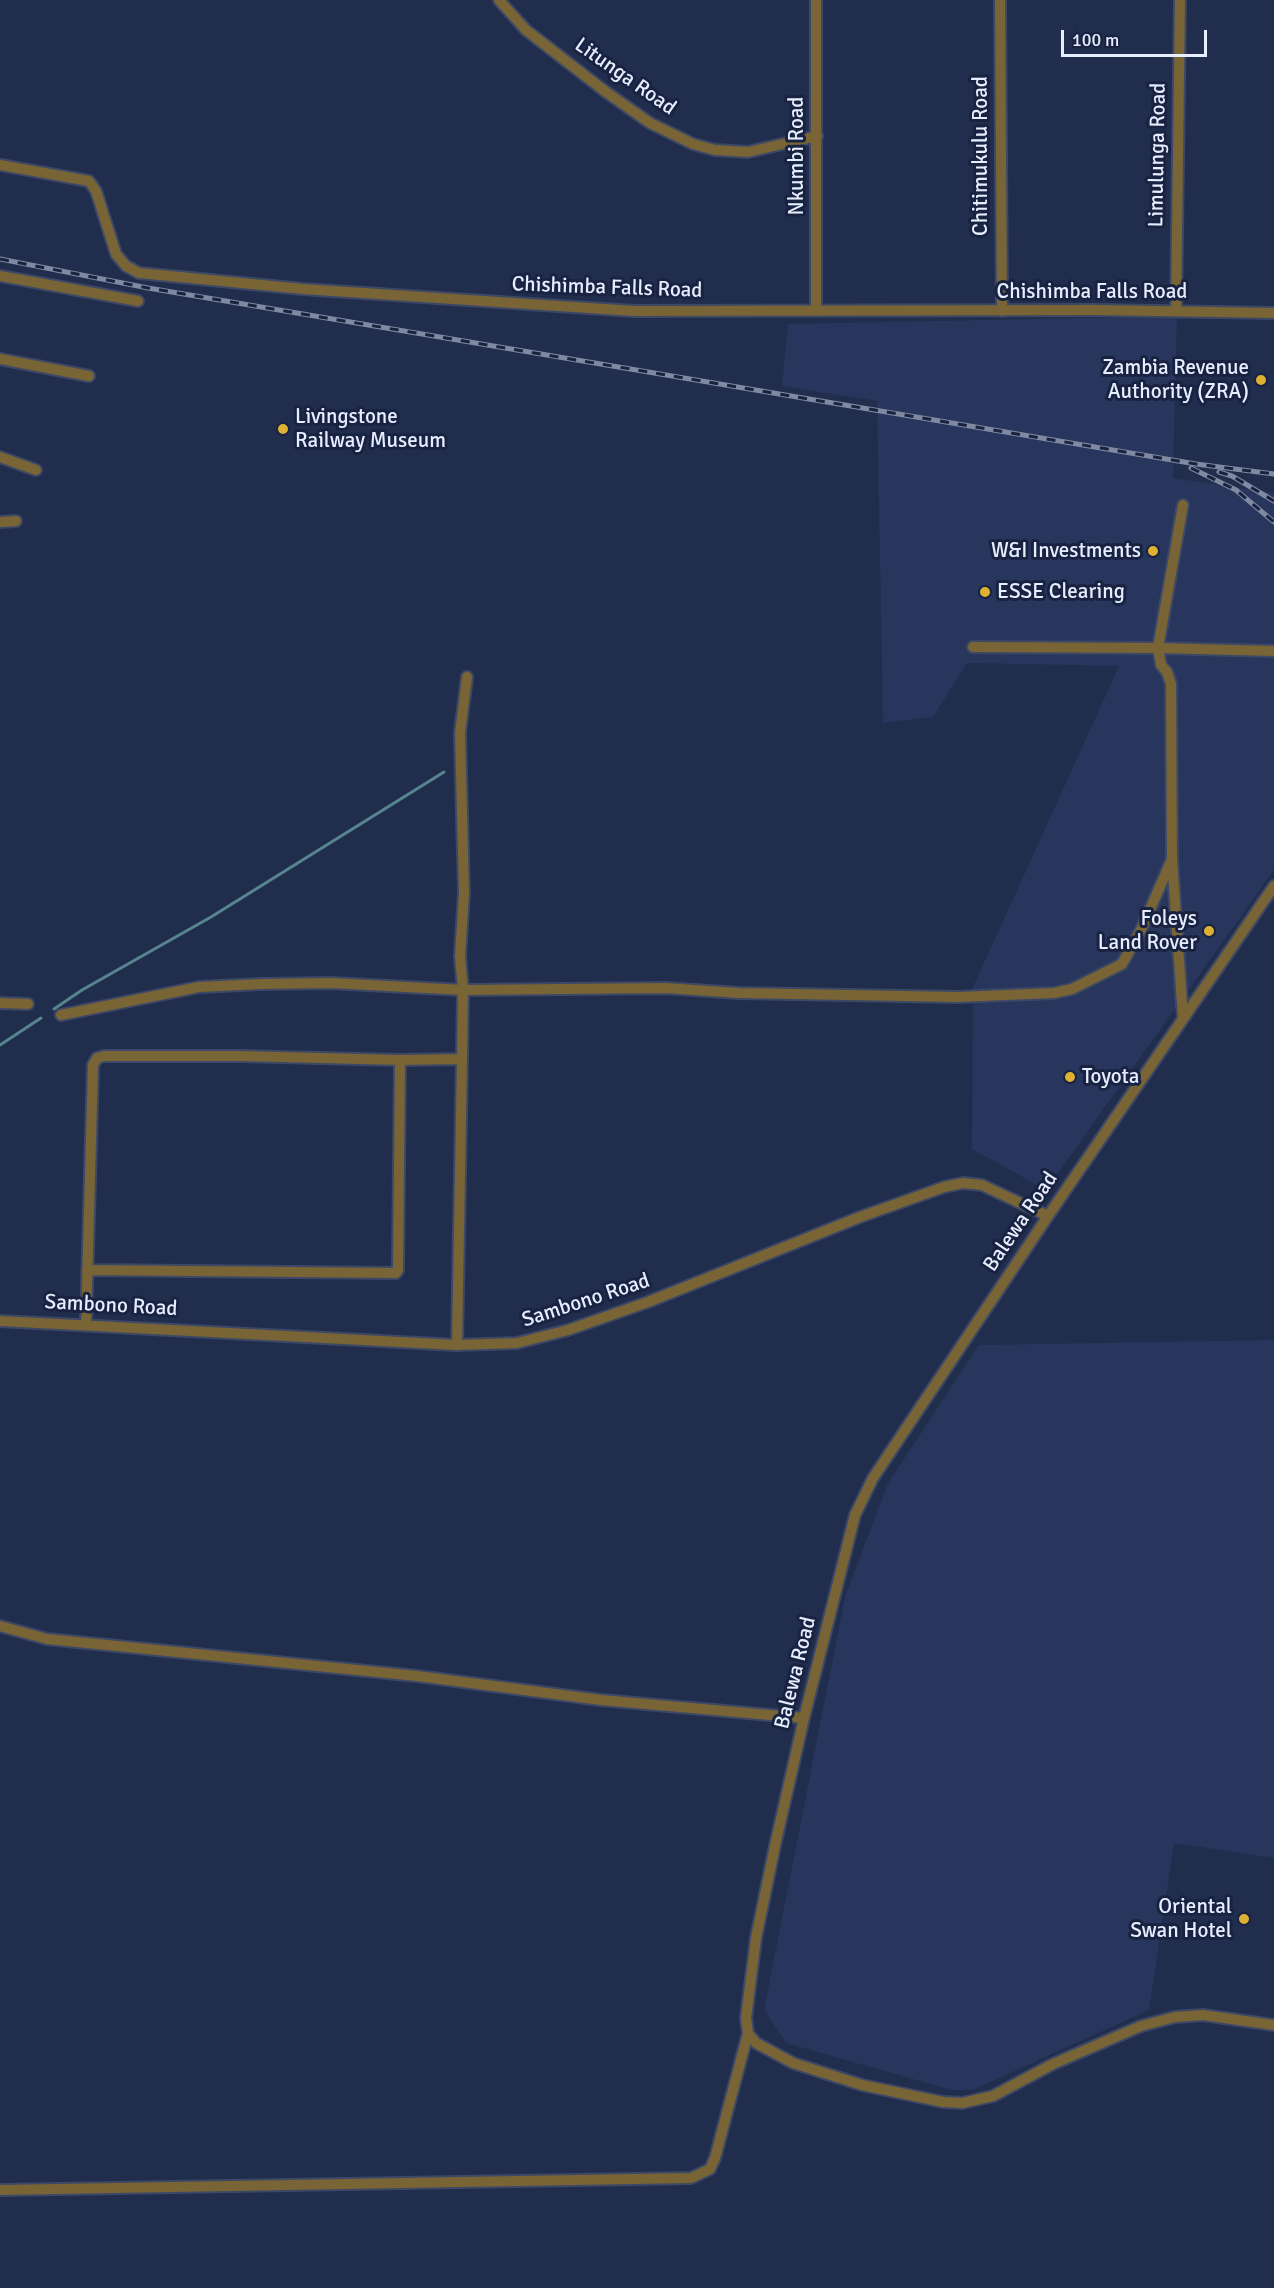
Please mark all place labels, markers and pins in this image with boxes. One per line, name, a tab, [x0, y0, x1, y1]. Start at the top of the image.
place label: Zambia Revenue Authority (ZRA)	[1102, 355, 1249, 405]
marker: Zambia Revenue Authority (ZRA)	[1254, 373, 1268, 387]
place label: Livingstone Railway Museum	[295, 404, 446, 454]
marker: Livingstone Railway Museum	[276, 422, 290, 436]
place label: W&I Investments	[991, 538, 1141, 564]
marker: W&I Investments	[1146, 544, 1160, 558]
place label: ESSE Clearing	[997, 579, 1125, 605]
marker: ESSE Clearing	[978, 585, 992, 599]
place label: Foleys Land Rover	[1098, 906, 1197, 956]
marker: Foleys Land Rover	[1202, 924, 1216, 938]
place label: Toyota	[1082, 1064, 1139, 1090]
marker: Toyota	[1063, 1070, 1077, 1084]
place label: Oriental Swan Hotel	[1130, 1894, 1232, 1944]
marker: Oriental Swan Hotel	[1237, 1912, 1251, 1926]

